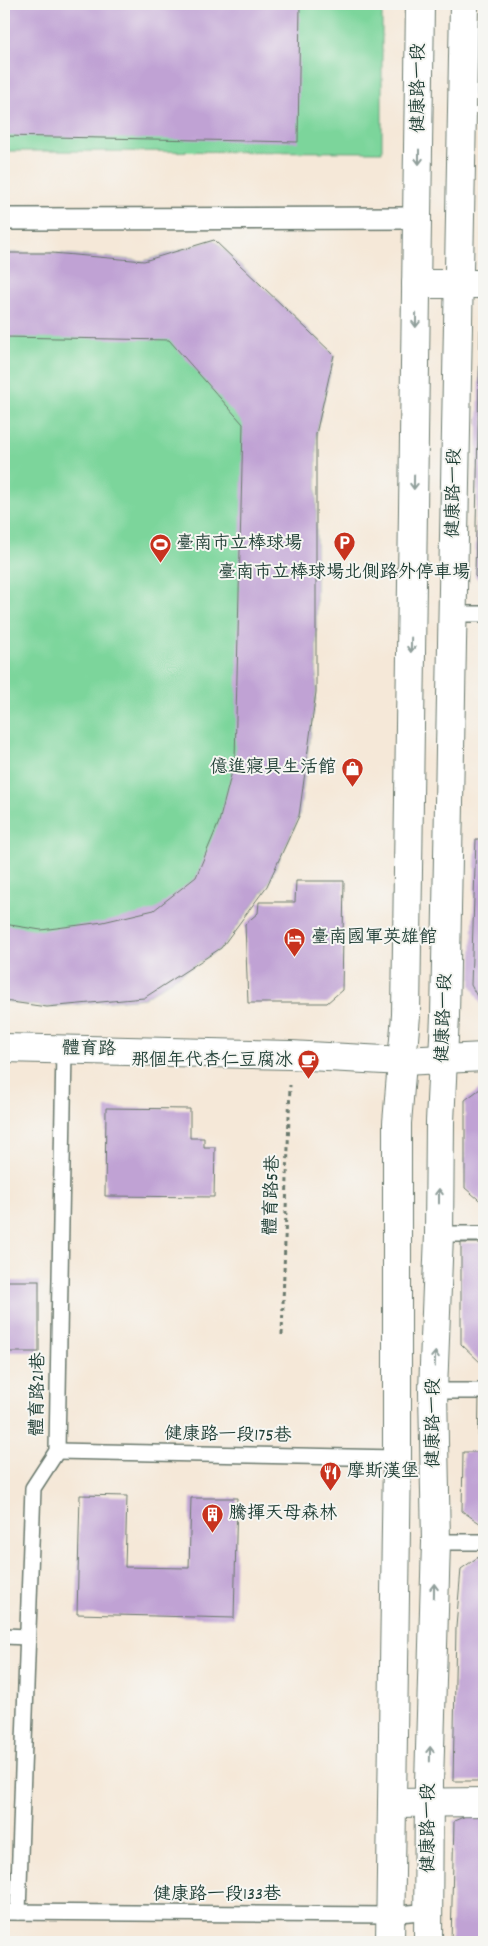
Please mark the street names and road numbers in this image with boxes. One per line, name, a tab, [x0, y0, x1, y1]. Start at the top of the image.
street label: 健康路一段	[407, 43, 432, 133]
street label: 健康路一段	[442, 448, 468, 538]
street label: 健康路一段	[431, 973, 459, 1063]
street label: 體育路	[62, 1037, 116, 1063]
street label: 體育路5巷	[259, 1154, 287, 1236]
street label: 體育路21巷	[26, 1352, 52, 1436]
street label: 健康路一段	[422, 1378, 447, 1468]
street label: 健康路一段175巷	[164, 1422, 292, 1450]
street label: 健康路一段	[417, 1783, 442, 1873]
street label: 健康路一段133巷	[153, 1883, 281, 1908]

